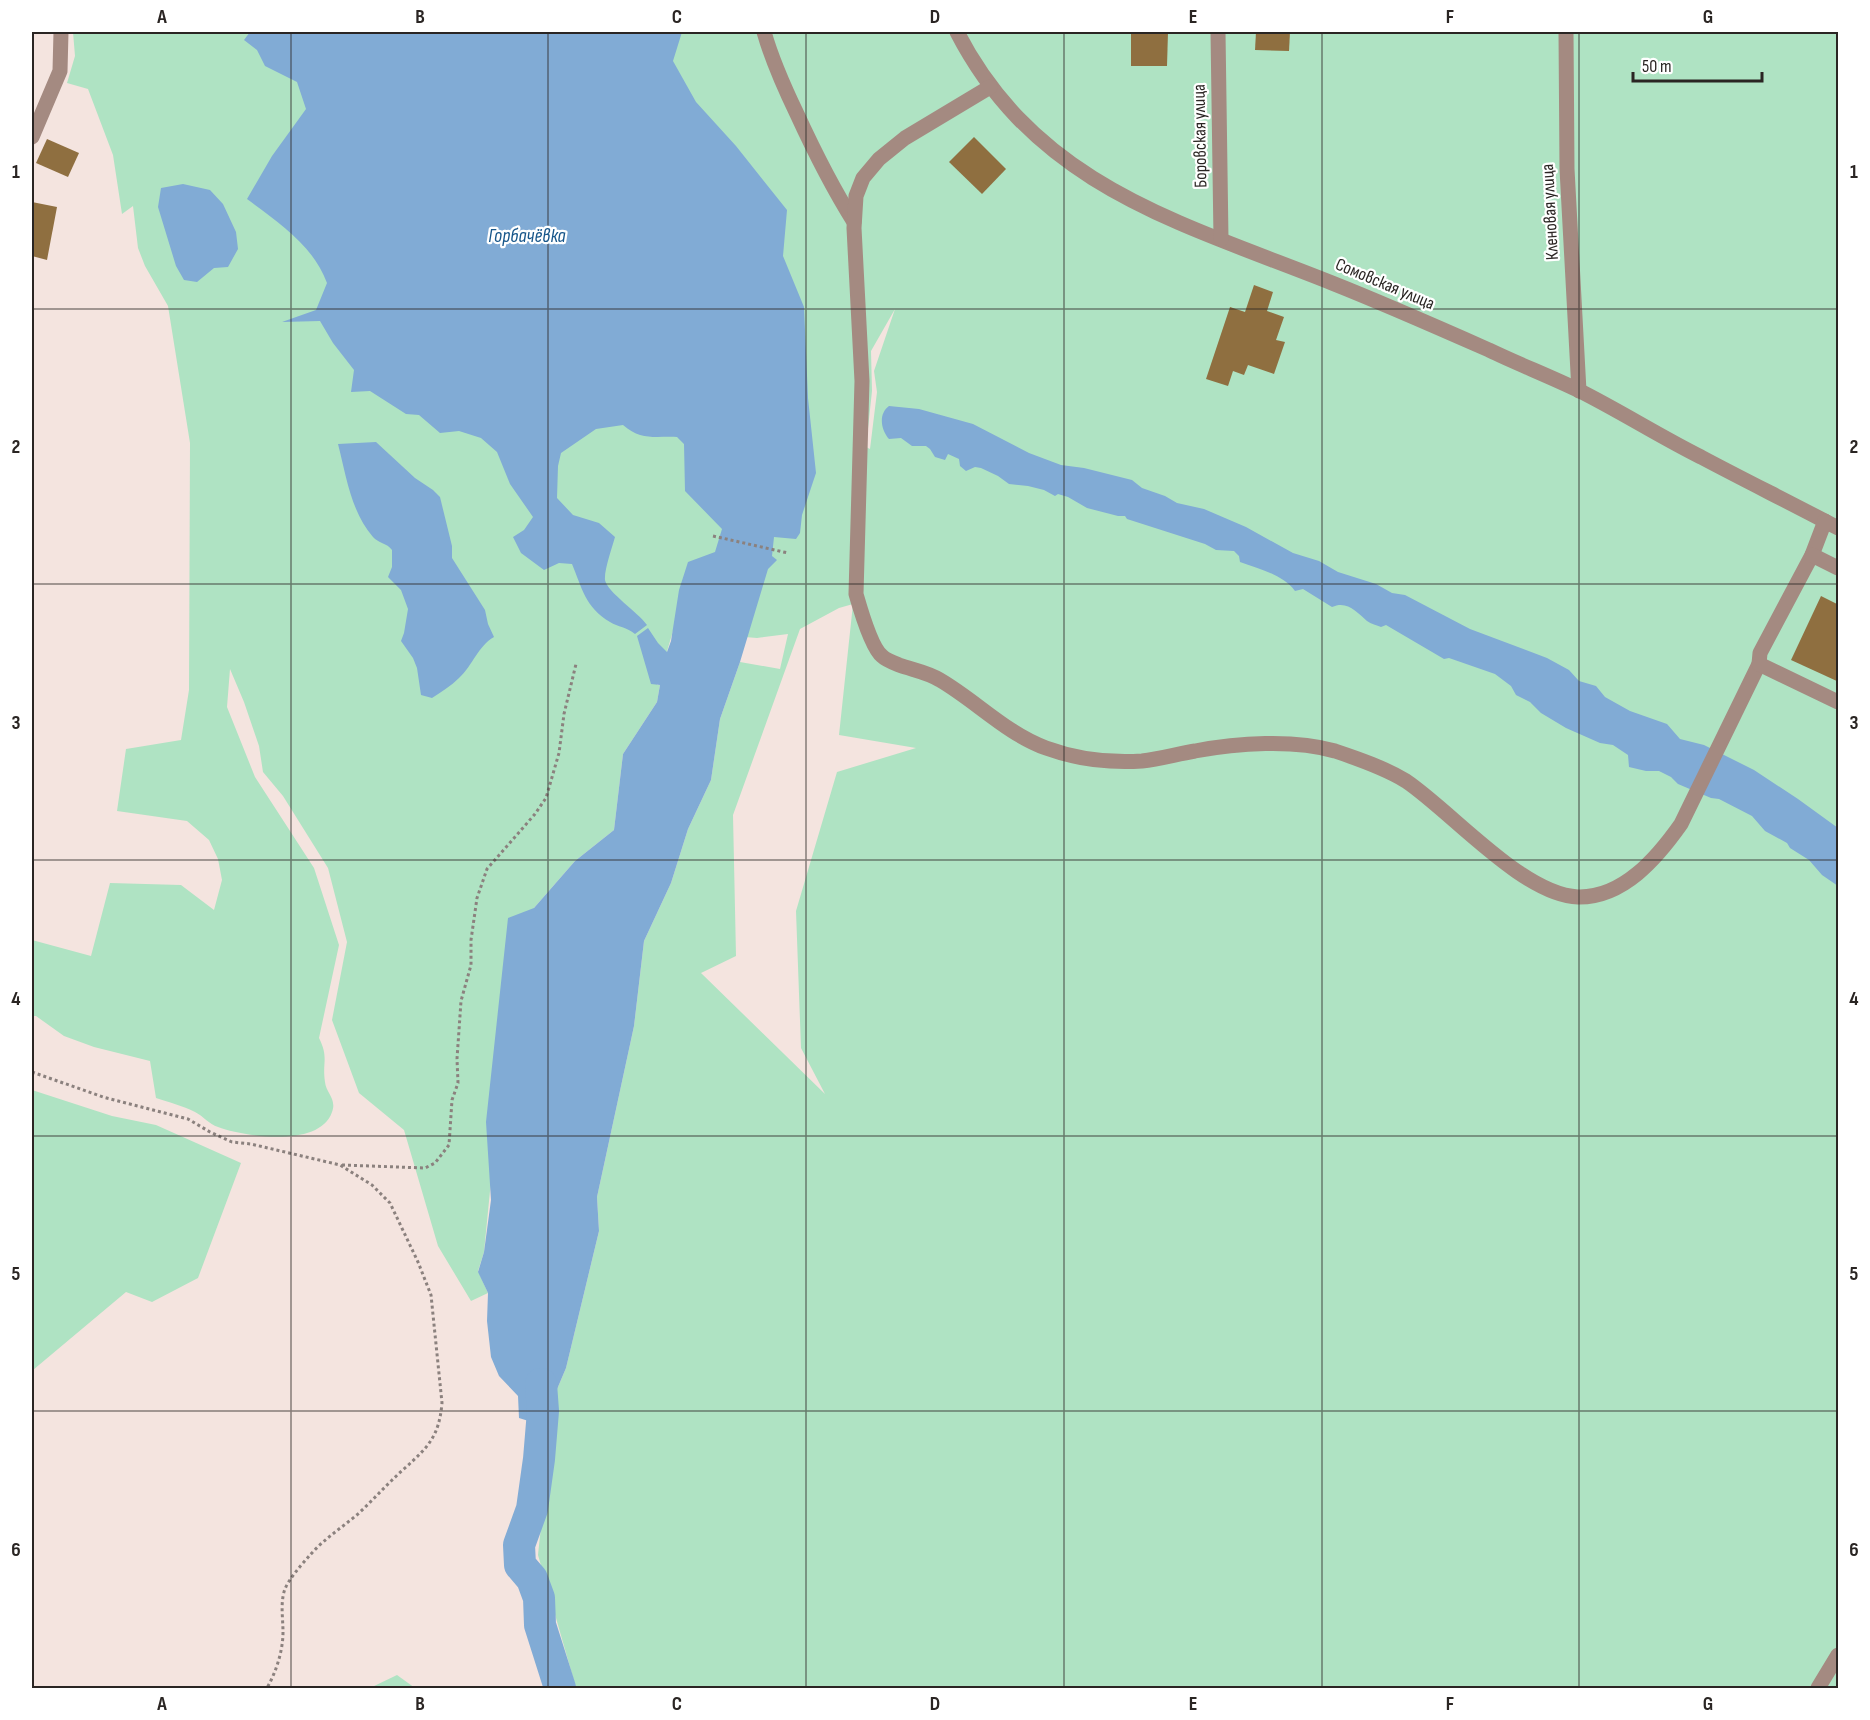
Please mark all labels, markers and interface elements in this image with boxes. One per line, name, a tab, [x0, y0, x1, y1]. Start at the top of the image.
text: A	[156, 5, 167, 29]
text: B	[415, 5, 425, 29]
text: C	[672, 5, 682, 29]
text: D	[930, 5, 940, 29]
text: E	[1189, 5, 1197, 29]
text: F	[1446, 5, 1454, 29]
text: G	[1703, 5, 1713, 29]
scale bar	[1633, 45, 1762, 83]
text: 50 m	[1642, 56, 1672, 77]
street label: Боровская улица	[1189, 84, 1211, 188]
text: 1	[12, 160, 20, 184]
text: 1	[1850, 160, 1858, 184]
street label: Кленовая улица	[1537, 163, 1563, 261]
water label: Горбачёвка	[488, 224, 566, 248]
street label: Сомовская улица	[1332, 254, 1438, 314]
text: 2	[12, 435, 20, 459]
text: 2	[1850, 435, 1858, 459]
text: 3	[12, 711, 21, 735]
text: 3	[1850, 711, 1859, 735]
text: 4	[11, 987, 21, 1011]
text: 4	[1849, 987, 1859, 1011]
text: 5	[12, 1262, 21, 1286]
text: 5	[1850, 1262, 1859, 1286]
text: 6	[11, 1538, 21, 1562]
text: 6	[1849, 1538, 1859, 1562]
text: A	[156, 1692, 167, 1716]
text: B	[415, 1692, 425, 1716]
text: C	[672, 1692, 682, 1716]
text: D	[930, 1692, 940, 1716]
text: E	[1189, 1692, 1197, 1716]
text: F	[1446, 1692, 1454, 1716]
text: G	[1703, 1692, 1713, 1716]

